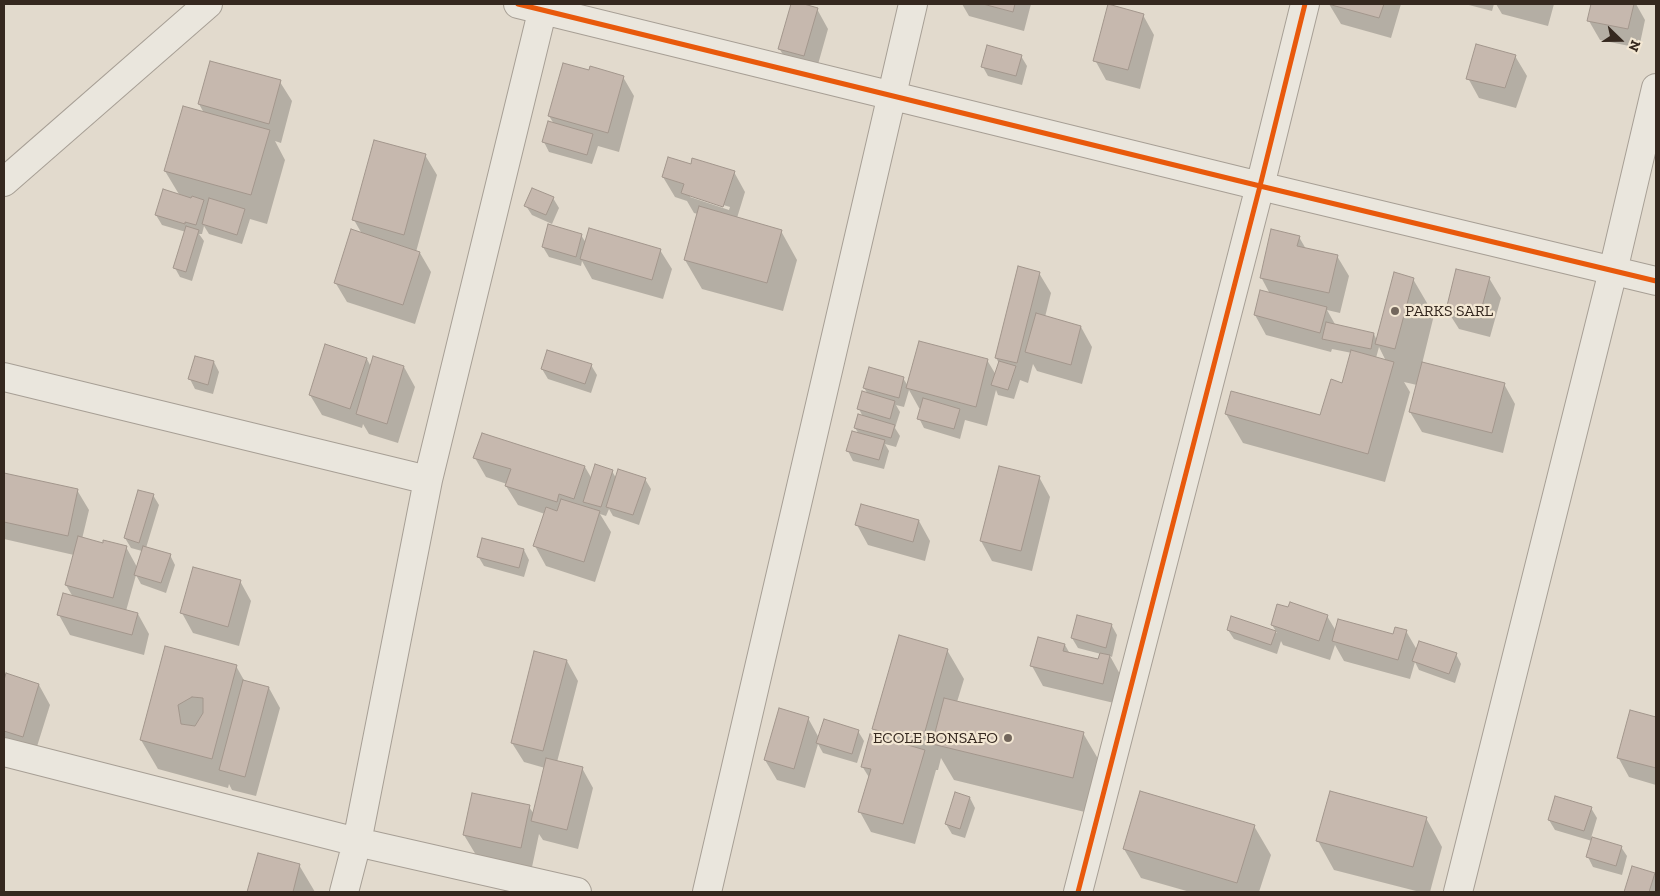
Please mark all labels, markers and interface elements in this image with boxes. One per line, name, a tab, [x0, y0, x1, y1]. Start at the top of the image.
north arrow	[1595, 15, 1645, 65]
text: N	[1625, 38, 1644, 54]
place label: PARKS SARL	[1405, 301, 1493, 321]
marker: PARKS SARL	[1389, 305, 1401, 317]
place label: ECOLE BONSAFO	[873, 728, 998, 748]
marker: ECOLE BONSAFO	[1002, 732, 1014, 744]

